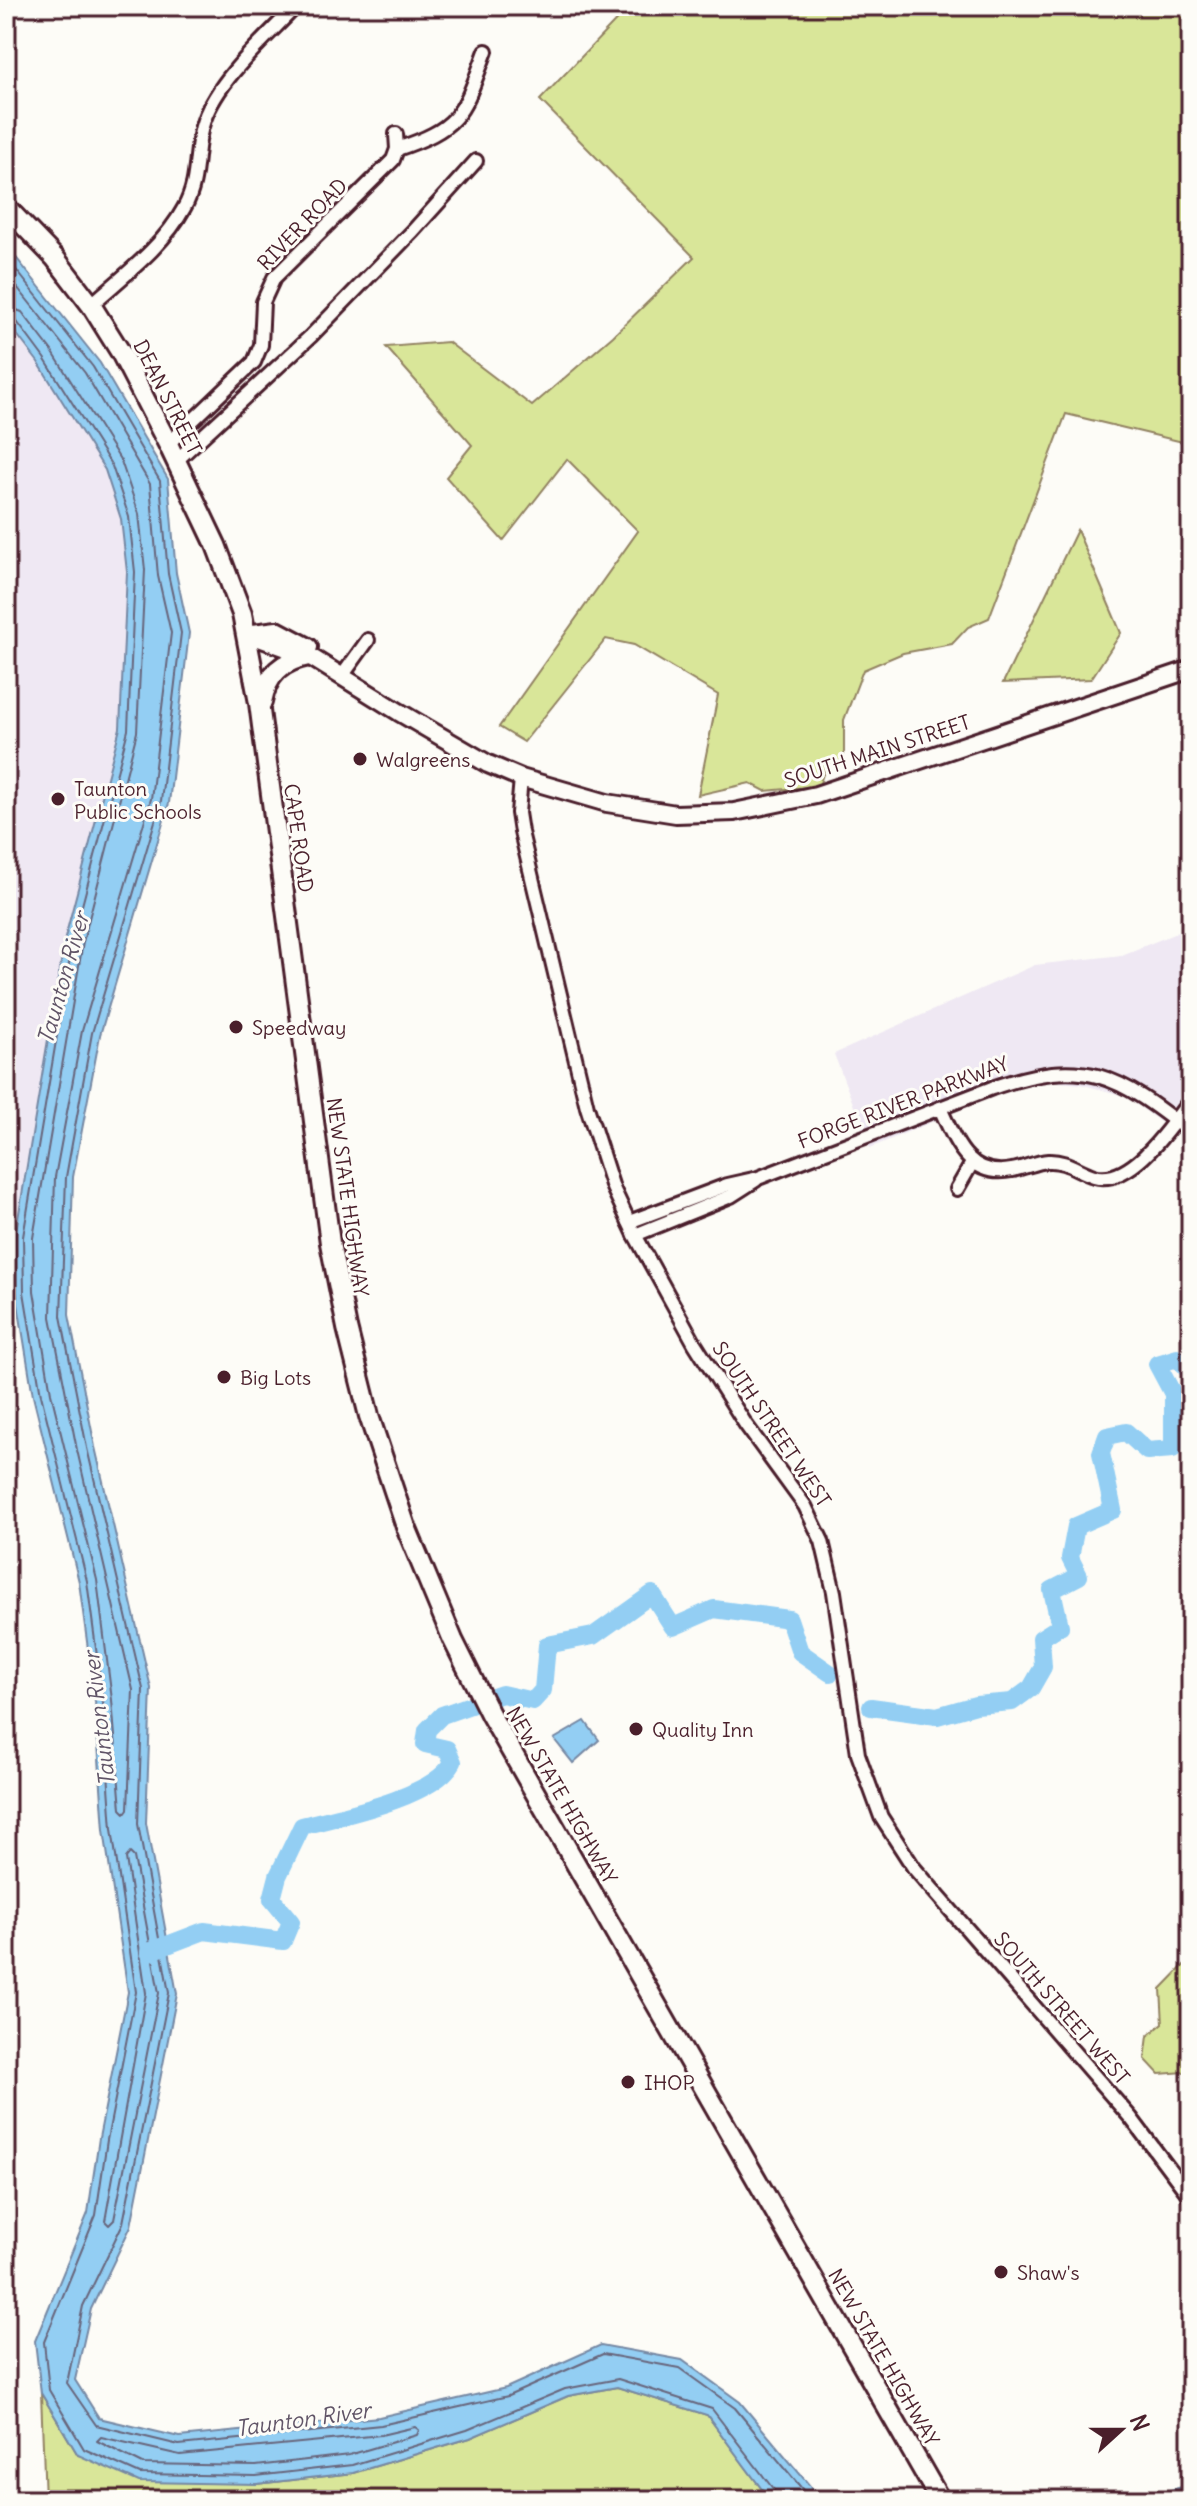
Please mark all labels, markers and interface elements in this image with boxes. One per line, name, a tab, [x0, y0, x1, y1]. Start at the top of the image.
street label: RIVER ROAD	[252, 173, 352, 275]
street label: DEAN STREET	[128, 335, 208, 459]
street label: SOUTH MAIN STREET	[781, 709, 973, 793]
place label: Walgreens	[376, 747, 470, 772]
marker: Walgreens	[351, 750, 369, 768]
place label: Taunton Public Schools	[74, 776, 202, 824]
street label: CAPE ROAD	[279, 782, 319, 894]
marker: Taunton Public Schools	[49, 790, 67, 808]
water label: Taunton River	[31, 906, 96, 1047]
place label: Speedway	[252, 1015, 346, 1040]
marker: Speedway	[227, 1018, 245, 1036]
street label: FORGE RIVER PARKWAY	[794, 1050, 1012, 1154]
street label: NEW STATE HIGHWAY	[322, 1096, 374, 1298]
street label: SOUTH STREET WEST	[707, 1337, 837, 1511]
place label: Big Lots	[240, 1365, 311, 1390]
marker: Big Lots	[215, 1368, 233, 1386]
water label: Taunton River	[76, 1647, 121, 1788]
street label: NEW STATE HIGHWAY	[501, 1702, 623, 1888]
place label: Quality Inn	[652, 1717, 754, 1742]
marker: Quality Inn	[627, 1720, 645, 1738]
street label: SOUTH STREET WEST	[989, 1927, 1135, 2089]
place label: IHOP	[644, 2070, 695, 2095]
marker: IHOP	[619, 2073, 637, 2091]
place label: Shaw's	[1017, 2260, 1080, 2285]
marker: Shaw's	[992, 2263, 1010, 2281]
street label: NEW STATE HIGHWAY	[823, 2264, 945, 2450]
north arrow	[1081, 2390, 1161, 2470]
water label: Taunton River	[234, 2395, 375, 2442]
text: N	[1124, 2411, 1155, 2435]

